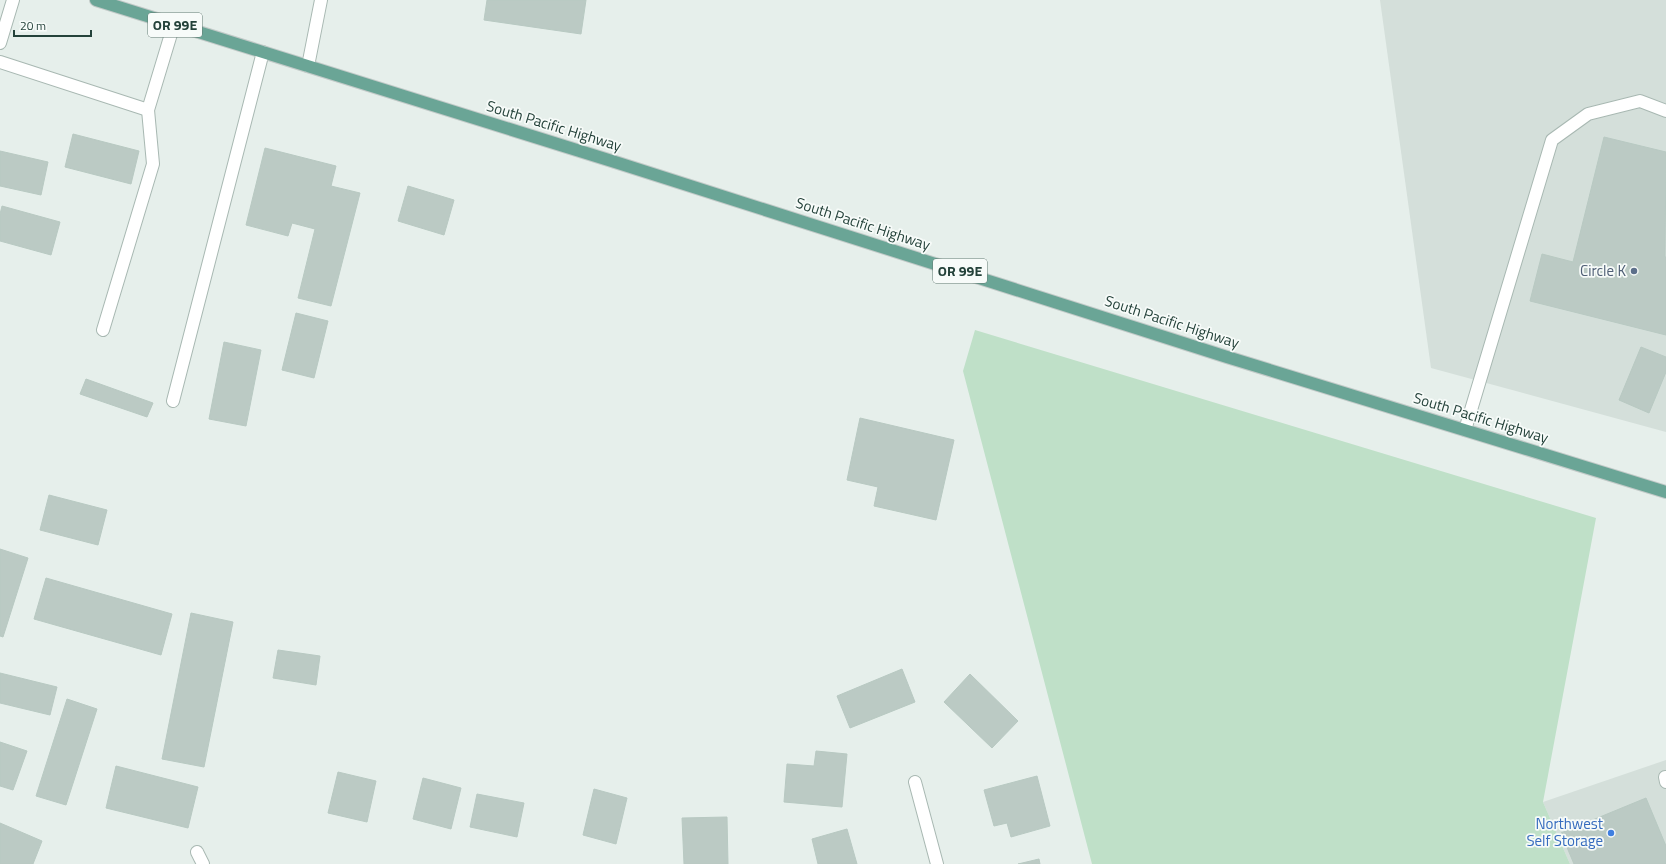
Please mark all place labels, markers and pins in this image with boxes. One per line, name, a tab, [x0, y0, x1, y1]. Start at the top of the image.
place label: Circle K	[1580, 259, 1626, 282]
marker: Circle K	[1629, 266, 1639, 276]
place label: Northwest Self Storage	[1526, 812, 1604, 852]
marker: Northwest Self Storage	[1606, 828, 1616, 838]

